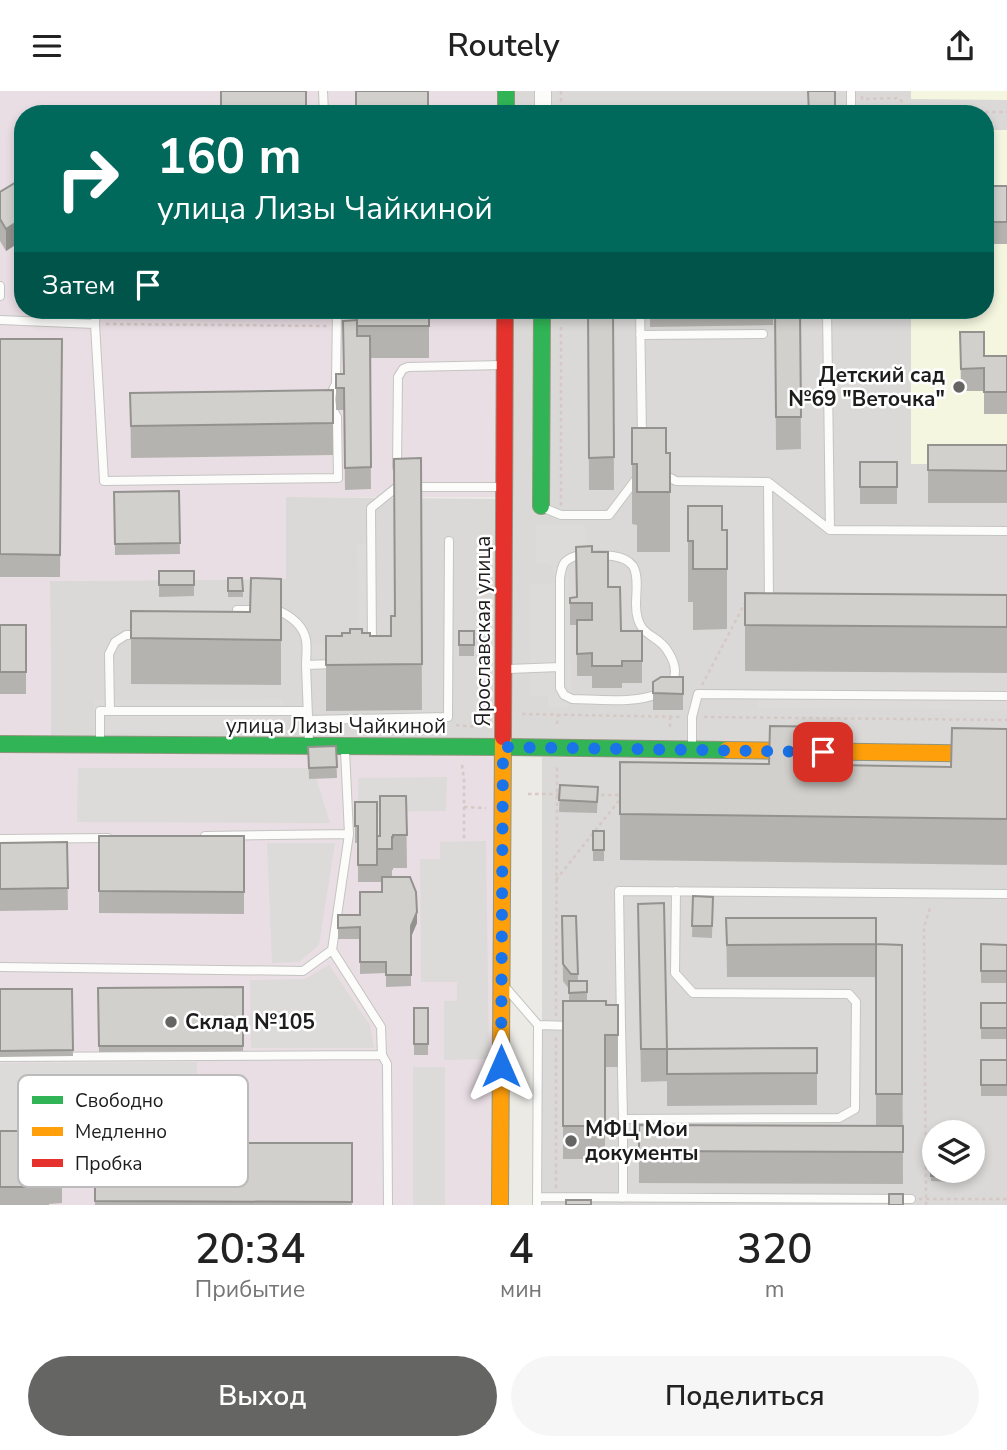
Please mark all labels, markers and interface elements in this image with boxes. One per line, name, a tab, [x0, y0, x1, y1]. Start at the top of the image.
text: Routely	[447, 24, 560, 67]
icon: menu	[28, 27, 66, 65]
icon: share	[941, 27, 979, 65]
text: 160 m	[157, 123, 301, 190]
icon: right	[42, 133, 133, 224]
text: улица Лизы Чайкиной	[157, 187, 493, 230]
icon: arrive	[129, 266, 167, 304]
text: Затем	[42, 268, 115, 303]
place label: Детский сад №69 "Веточка"	[788, 361, 945, 413]
marker: Детский сад №69 "Веточка"	[951, 379, 967, 395]
street label: Ярославская улица	[469, 536, 497, 726]
street label: улица Лизы Чайкиной	[226, 712, 446, 740]
pin	[793, 722, 853, 782]
icon: arrive	[804, 733, 842, 771]
place label: Склад №105	[185, 1008, 315, 1036]
marker: Склад №105	[163, 1014, 179, 1030]
position arrow	[464, 1029, 538, 1103]
legend	[18, 1075, 248, 1187]
text: Свободно	[75, 1088, 164, 1114]
place label: МФЦ Мои документы	[585, 1115, 699, 1167]
text: Медленно	[75, 1119, 167, 1145]
map controls	[922, 1120, 985, 1183]
button: layers	[922, 1120, 985, 1183]
marker: МФЦ Мои документы	[563, 1133, 579, 1149]
text: Пробка	[75, 1151, 142, 1177]
text: 20:34	[195, 1221, 305, 1278]
text: 4	[508, 1221, 534, 1278]
text: 320	[737, 1221, 812, 1278]
text: Прибытие	[195, 1274, 305, 1305]
text: мин	[500, 1274, 542, 1305]
text: m	[765, 1274, 784, 1305]
button: Выход	[28, 1356, 497, 1436]
button: Поделиться	[511, 1356, 979, 1436]

